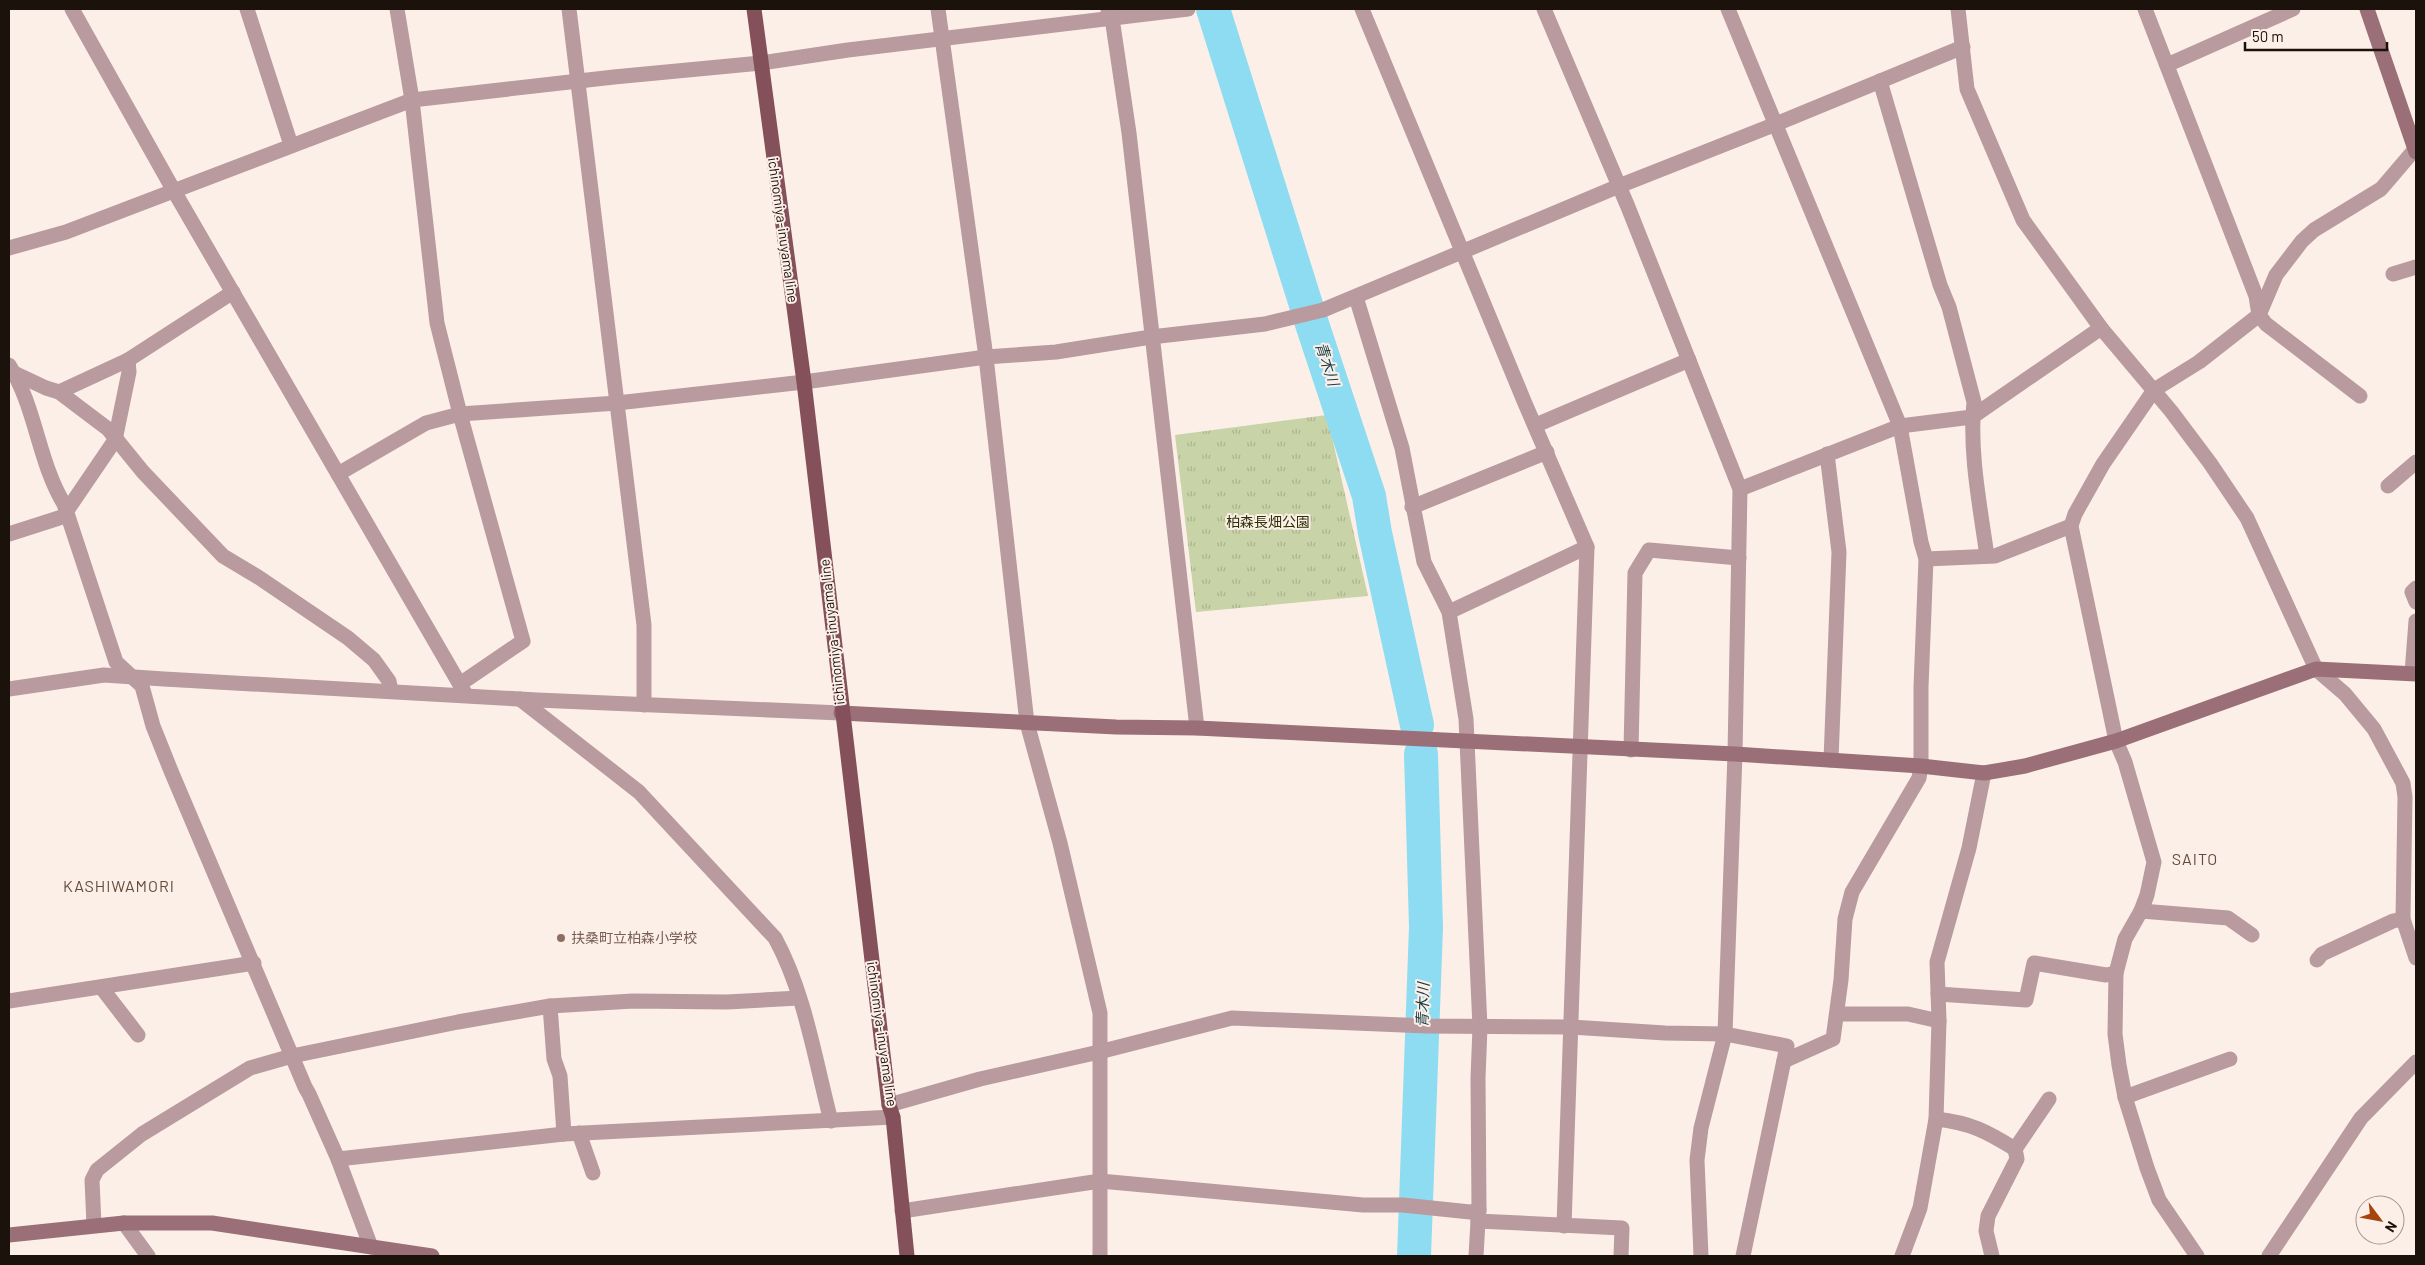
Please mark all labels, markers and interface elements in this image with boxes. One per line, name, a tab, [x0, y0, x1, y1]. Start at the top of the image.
scale bar	[2245, 20, 2388, 52]
text: 50 m	[2252, 27, 2284, 45]
street label: ichinomiya-inuyama line	[765, 156, 802, 304]
water label: 青木川	[1312, 340, 1344, 390]
park label: 柏森長畑公園	[1226, 513, 1310, 530]
street label: ichinomiya-inuyama line	[815, 558, 848, 706]
district label: SAITO	[2172, 849, 2218, 868]
district label: KASHIWAMORI	[63, 876, 175, 895]
place label: 扶桑町立柏森小学校	[571, 929, 697, 946]
marker: 扶桑町立柏森小学校	[555, 932, 567, 944]
street label: ichinomiya-inuyama line	[864, 960, 901, 1108]
water label: 青木川	[1412, 980, 1432, 1028]
north arrow	[2355, 1195, 2405, 1245]
text: N	[2382, 1219, 2401, 1236]

